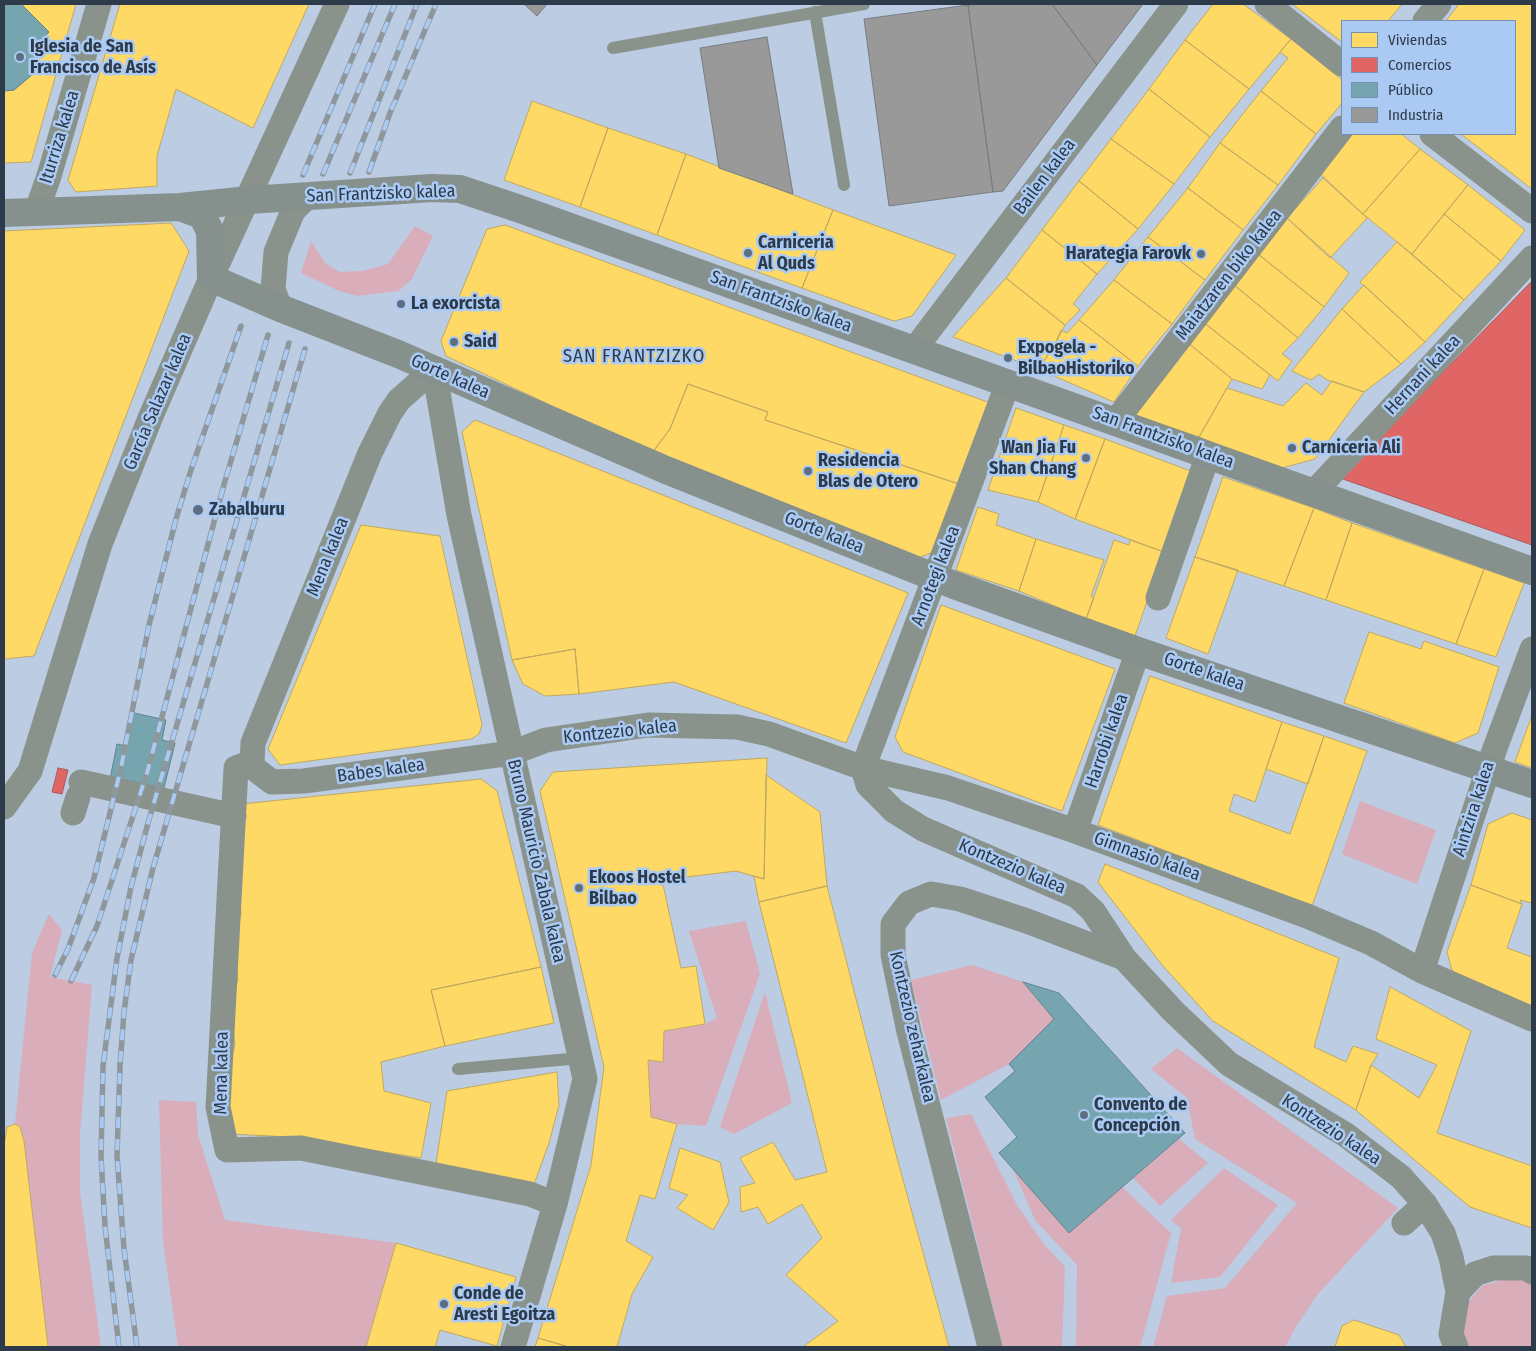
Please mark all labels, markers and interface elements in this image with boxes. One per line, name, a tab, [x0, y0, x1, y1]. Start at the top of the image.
legend	[1341, 20, 1516, 135]
text: Viviendas	[1388, 31, 1447, 49]
place label: Iglesia de San Francisco de Asís	[30, 36, 156, 78]
marker: Iglesia de San Francisco de Asís	[14, 51, 26, 63]
text: Comercios	[1388, 56, 1451, 74]
text: Público	[1388, 81, 1433, 99]
street label: Iturriza kalea	[36, 88, 84, 186]
text: Industria	[1388, 106, 1443, 124]
street label: Bailen kalea	[1009, 135, 1081, 219]
street label: San Frantzisko kalea	[306, 181, 456, 207]
street label: Maiatzaren biko kalea	[1171, 205, 1287, 345]
place label: Carniceria Al Quds	[758, 232, 834, 274]
place label: Harategia Farovk	[1066, 243, 1191, 265]
marker: Carniceria Al Quds	[742, 247, 754, 259]
marker: Harategia Farovk	[1195, 248, 1207, 260]
street label: San Frantzisko kalea	[707, 266, 855, 338]
place label: La exorcista	[411, 293, 500, 315]
marker: La exorcista	[395, 298, 407, 310]
street label: García Salazar kalea	[119, 330, 197, 474]
street label: Hernani kalea	[1380, 330, 1466, 420]
place label: Said	[464, 331, 497, 353]
marker: Said	[448, 336, 460, 348]
place label: Expogela - BilbaoHistoriko	[1018, 337, 1135, 379]
district label: SAN FRANTZIZKO	[561, 346, 707, 368]
street label: Gorte kalea	[407, 350, 493, 404]
marker: Expogela - BilbaoHistoriko	[1002, 352, 1014, 364]
street label: San Frantzisko kalea	[1089, 402, 1237, 474]
place label: Wan Jia Fu Shan Chang	[989, 437, 1076, 479]
place label: Carniceria Ali	[1302, 437, 1401, 459]
marker: Carniceria Ali	[1286, 442, 1298, 454]
place label: Residencia Blas de Otero	[818, 450, 918, 492]
marker: Wan Jia Fu Shan Chang	[1080, 452, 1092, 464]
marker: Residencia Blas de Otero	[802, 465, 814, 477]
place label: Zabalburu	[209, 499, 285, 521]
marker: Zabalburu	[191, 503, 205, 517]
street label: Gorte kalea	[781, 507, 867, 559]
street label: Mena kalea	[302, 514, 354, 600]
street label: Arnotegi kalea	[907, 523, 965, 629]
street label: Gorte kalea	[1161, 648, 1247, 696]
street label: Harrobi kalea	[1081, 691, 1133, 791]
street label: Kontzezio kalea	[562, 715, 678, 749]
street label: Babes kalea	[336, 754, 426, 788]
street label: Bruno Mauricio Zabala kalea	[502, 757, 570, 965]
street label: Aintzira kalea	[1448, 759, 1500, 859]
street label: Gimnasio kalea	[1091, 828, 1203, 886]
street label: Kontzezio kalea	[955, 835, 1069, 899]
place label: Ekoos Hostel Bilbao	[589, 867, 686, 910]
marker: Ekoos Hostel Bilbao	[573, 882, 585, 894]
street label: Kontzezio zeharkalea	[884, 949, 940, 1105]
street label: Mena kalea	[210, 1031, 234, 1115]
street label: Kontzezio kalea	[1277, 1090, 1385, 1170]
place label: Convento de Concepción	[1094, 1094, 1187, 1136]
marker: Convento de Concepción	[1078, 1109, 1090, 1121]
place label: Conde de Aresti Egoitza	[454, 1283, 555, 1326]
marker: Conde de Aresti Egoitza	[438, 1298, 450, 1310]

